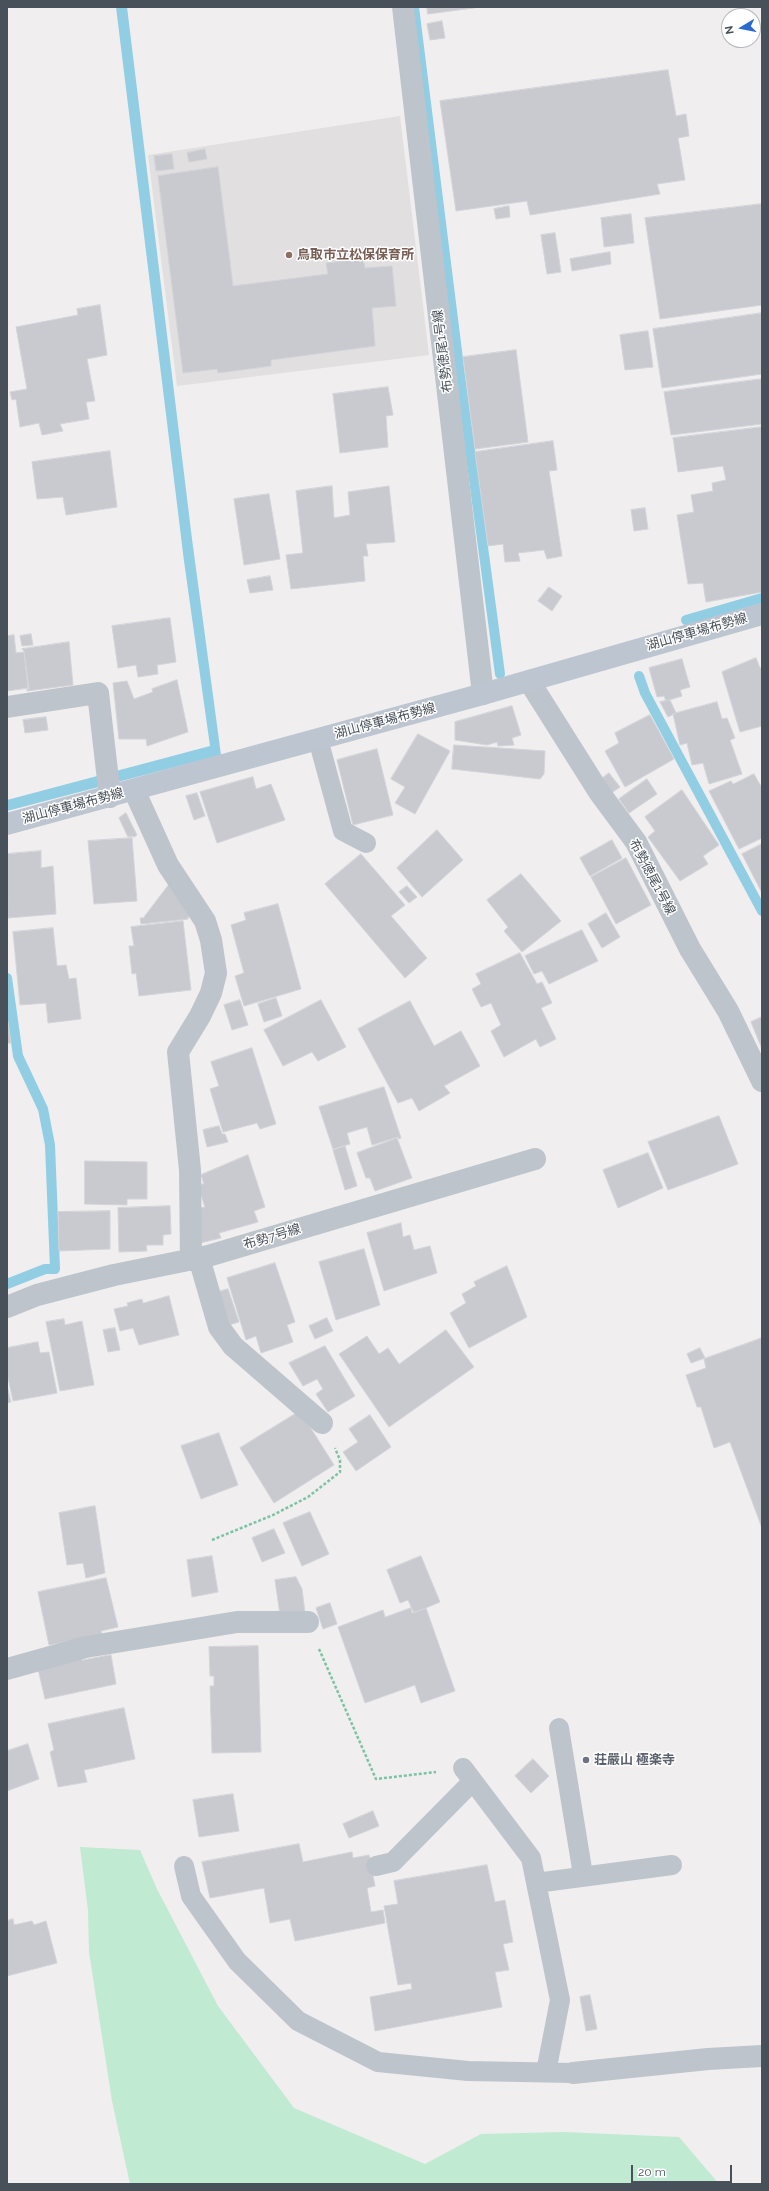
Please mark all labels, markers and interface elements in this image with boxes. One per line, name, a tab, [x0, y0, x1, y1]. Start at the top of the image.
north arrow	[721, 8, 761, 48]
text: N	[723, 25, 737, 35]
place label: 鳥取市立松保保育所	[297, 247, 414, 263]
marker: 鳥取市立松保保育所	[284, 250, 294, 260]
street label: 布勢徳尾1号線	[430, 309, 456, 393]
street label: 湖山停車場布勢線	[645, 610, 749, 654]
street label: 湖山停車場布勢線	[333, 700, 437, 742]
street label: 湖山停車場布勢線	[21, 785, 125, 827]
street label: 布勢徳尾1号線	[625, 836, 679, 918]
street label: 布勢7号線	[242, 1221, 302, 1253]
place label: 荘嚴山 極楽寺	[594, 1752, 675, 1768]
marker: 荘嚴山 極楽寺	[581, 1755, 591, 1765]
scale bar	[633, 2157, 734, 2183]
text: 20 m	[638, 2165, 666, 2179]

